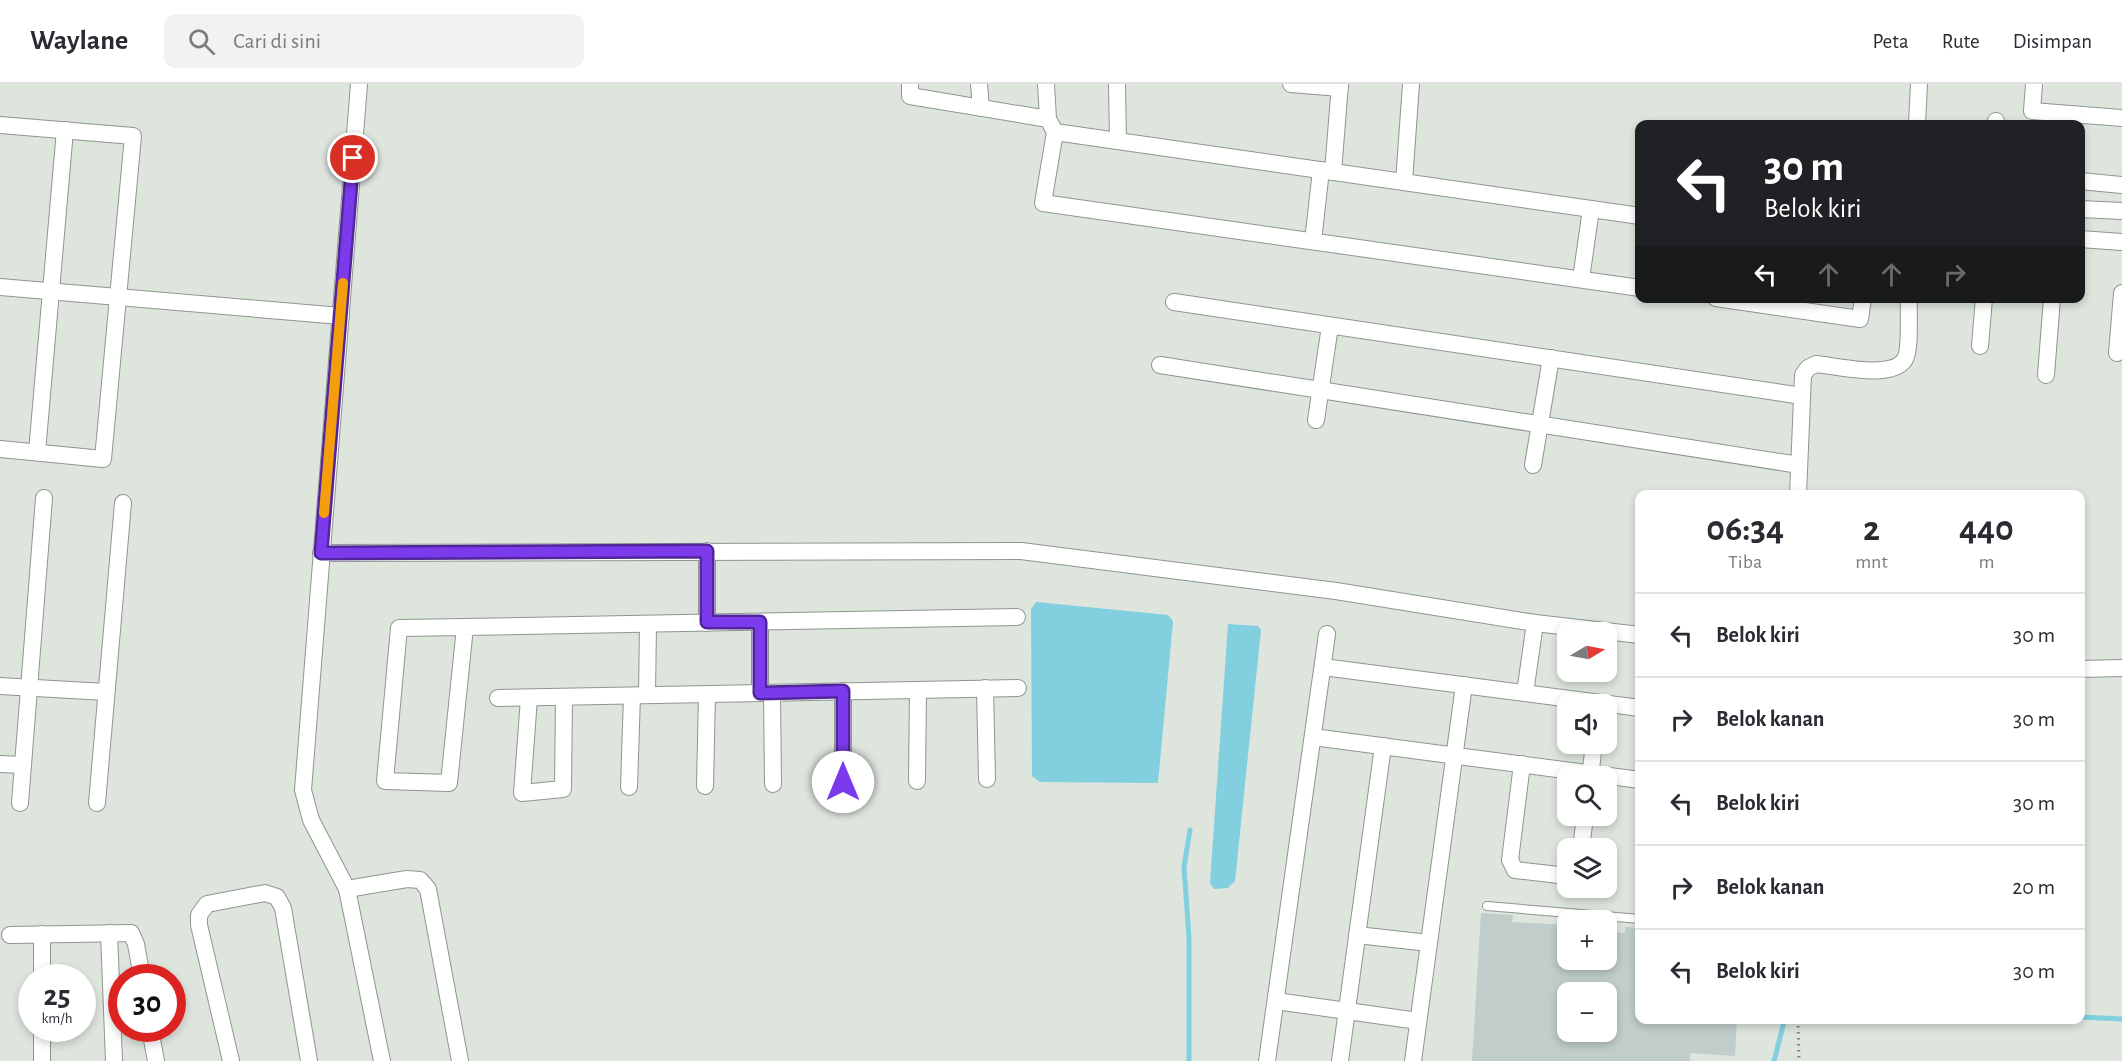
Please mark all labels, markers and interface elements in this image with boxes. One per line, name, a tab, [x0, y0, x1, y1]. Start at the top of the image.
search box	[164, 14, 584, 68]
icon: search	[185, 25, 218, 58]
text: Waylane	[30, 27, 128, 55]
text: Cari di sini	[233, 30, 321, 52]
text: Peta	[1873, 31, 1909, 52]
text: Rute	[1942, 31, 1980, 52]
text: Disimpan	[2013, 31, 2092, 52]
pin	[327, 132, 378, 183]
icon: arrive	[336, 141, 369, 174]
icon: left	[1665, 144, 1743, 222]
text: 30 m	[1764, 146, 1844, 188]
text: Belok kiri	[1764, 195, 1861, 222]
icon: left	[1749, 258, 1782, 291]
icon: ahead	[1812, 258, 1845, 291]
icon: ahead	[1875, 258, 1908, 291]
icon: right	[1938, 258, 1971, 291]
text: 06:34	[1706, 511, 1784, 547]
text: 2	[1863, 511, 1880, 547]
text: 440	[1959, 511, 2014, 547]
text: Tiba	[1728, 552, 1762, 572]
text: mnt	[1855, 552, 1888, 572]
text: m	[1978, 552, 1994, 572]
icon: left	[1665, 619, 1698, 652]
north arrow	[1557, 622, 1617, 682]
map controls	[1557, 622, 1617, 1042]
text: Belok kiri	[1716, 624, 1800, 646]
text: 30 m	[2013, 624, 2055, 646]
button: sound	[1557, 694, 1617, 754]
icon: right	[1665, 703, 1698, 736]
text: Belok kanan	[1716, 708, 1824, 730]
text: 30 m	[2013, 708, 2055, 730]
position arrow	[811, 750, 875, 814]
button: search	[1557, 766, 1617, 826]
icon: left	[1665, 787, 1698, 820]
text: Belok kiri	[1716, 792, 1800, 814]
text: 30 m	[2013, 792, 2055, 814]
button: layers	[1557, 838, 1617, 898]
icon: right	[1665, 871, 1698, 904]
text: Belok kanan	[1716, 876, 1824, 898]
text: 20 m	[2012, 876, 2055, 898]
button: +	[1557, 910, 1617, 970]
icon: left	[1665, 955, 1698, 988]
text: Belok kiri	[1716, 960, 1800, 982]
text: 30 m	[2013, 960, 2055, 982]
speed limit sign: 30	[108, 964, 186, 1042]
text: 25	[43, 981, 71, 1011]
button: −	[1557, 982, 1617, 1042]
text: km/h	[42, 1011, 72, 1026]

